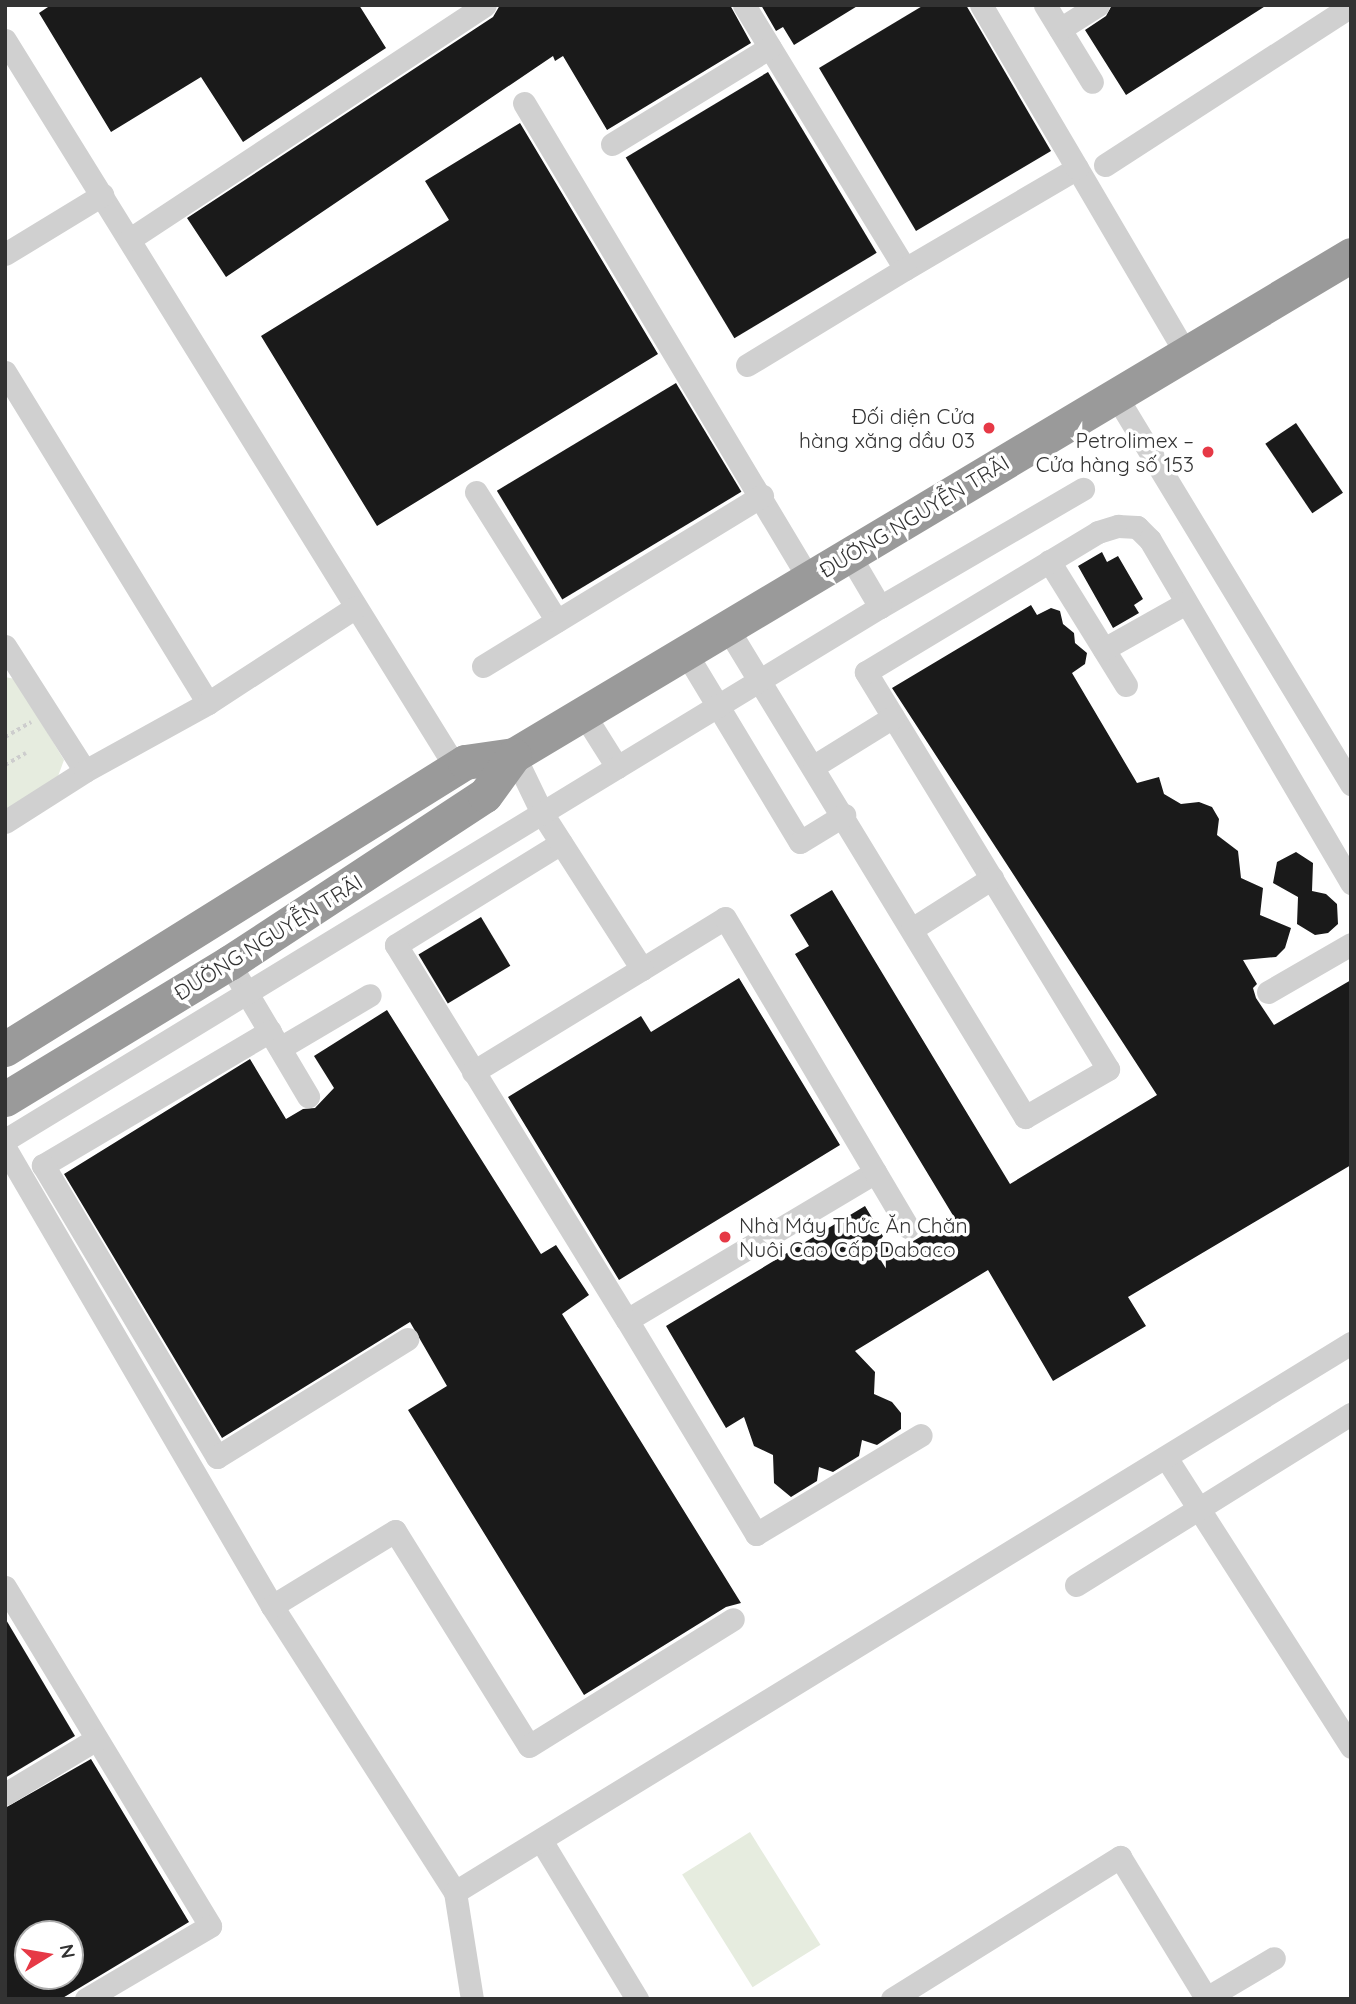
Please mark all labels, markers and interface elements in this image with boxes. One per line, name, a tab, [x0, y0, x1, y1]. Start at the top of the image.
place label: Đối diện Cửa hàng xăng dầu 03	[799, 403, 975, 453]
marker: Đối diện Cửa hàng xăng dầu 03	[981, 420, 997, 436]
place label: Petrolimex – Cửa hàng số 153	[1036, 427, 1194, 477]
marker: Petrolimex – Cửa hàng số 153	[1200, 444, 1216, 460]
street label: ĐƯỜNG NGUYỄN TRÃI	[815, 449, 1013, 583]
street label: ĐƯỜNG NGUYỄN TRÃI	[169, 869, 367, 1005]
place label: Nhà Máy Thức Ăn Chăn Nuôi Cao Cấp Dabaco	[739, 1212, 968, 1262]
marker: Nhà Máy Thức Ăn Chăn Nuôi Cao Cấp Dabaco	[717, 1229, 733, 1245]
north arrow	[14, 1920, 84, 1990]
text: N	[55, 1942, 81, 1961]

